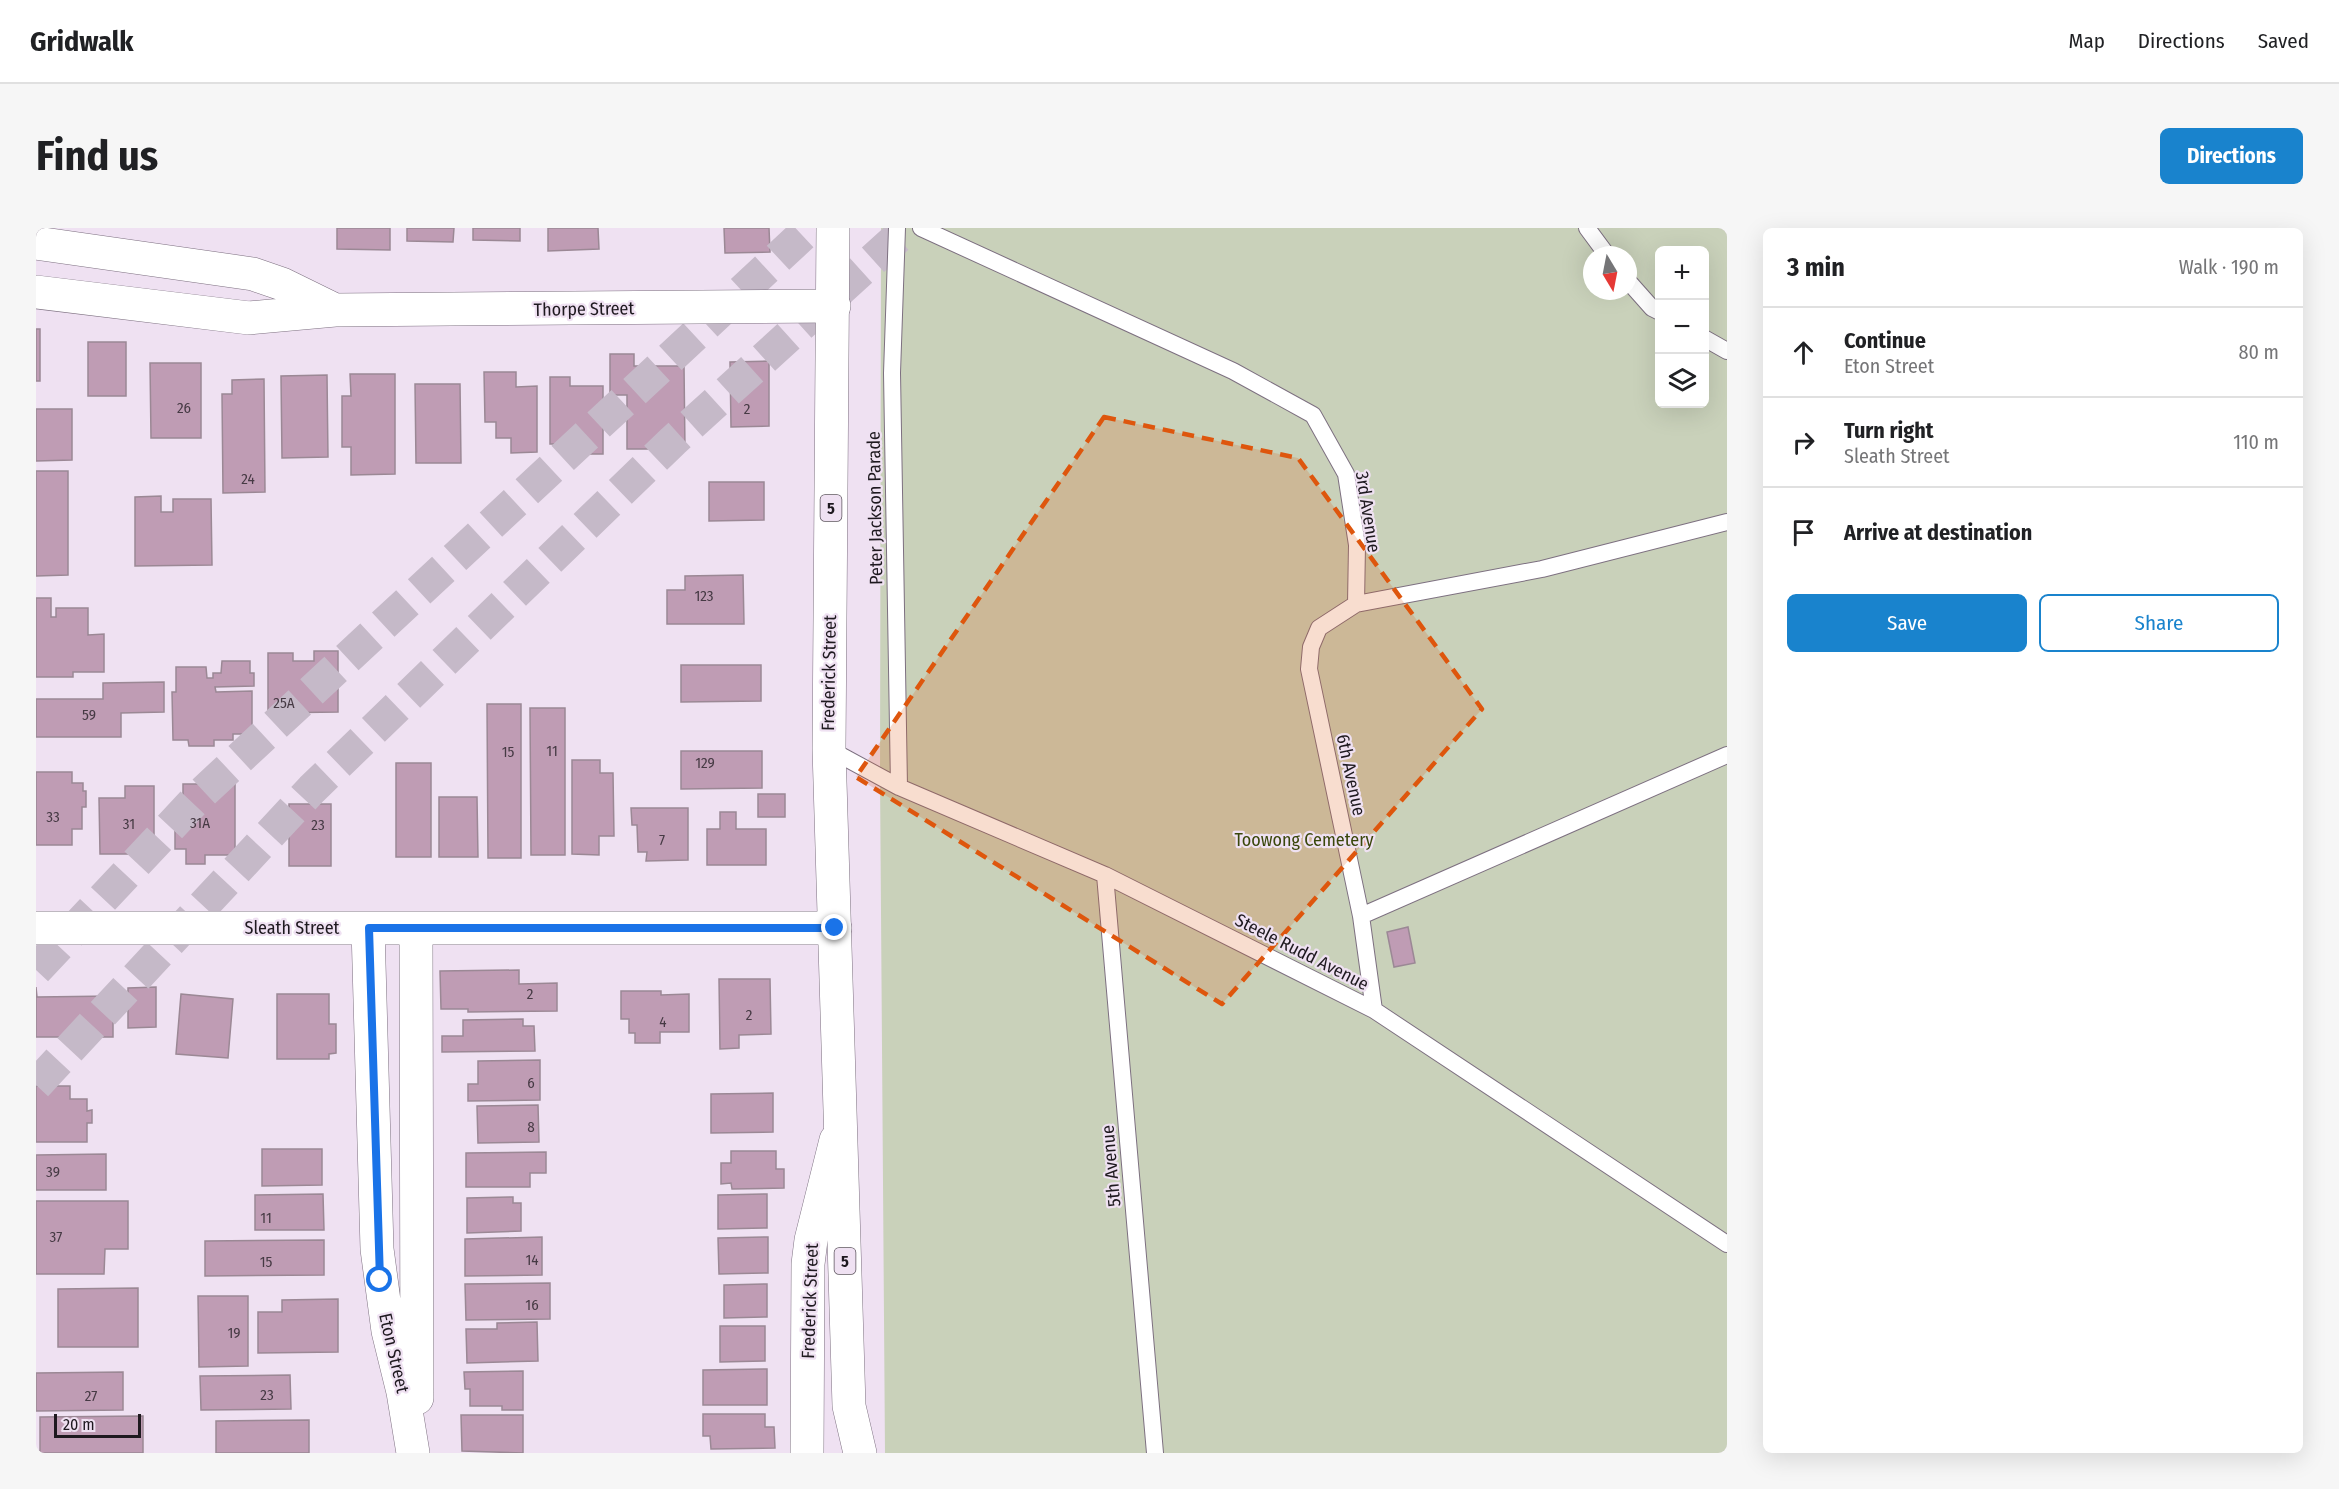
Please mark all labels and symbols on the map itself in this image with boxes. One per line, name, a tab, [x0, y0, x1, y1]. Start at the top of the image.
north arrow	[1583, 246, 1637, 300]
street label: Thorpe Street	[534, 297, 635, 321]
house number: 26	[177, 399, 191, 417]
house number: 2	[744, 400, 751, 418]
street label: Peter Jackson Parade	[863, 431, 887, 585]
house number: 24	[241, 470, 255, 488]
street label: 3rd Avenue	[1351, 470, 1385, 554]
road number: 5	[820, 495, 842, 521]
house number: 123	[694, 587, 714, 605]
street label: Frederick Street	[817, 615, 841, 731]
house number: 25A	[273, 694, 295, 712]
house number: 59	[82, 706, 96, 724]
street label: 6th Avenue	[1332, 732, 1370, 818]
house number: 11	[546, 742, 558, 760]
house number: 15	[502, 743, 514, 761]
house number: 129	[695, 754, 715, 772]
house number: 33	[46, 808, 60, 826]
house number: 31A	[190, 814, 210, 832]
house number: 31	[123, 815, 135, 833]
house number: 23	[311, 816, 325, 834]
park label: Toowong Cemetery	[1235, 829, 1373, 851]
house number: 7	[659, 831, 665, 849]
street label: Steele Rudd Avenue	[1232, 909, 1373, 995]
route end	[821, 914, 847, 940]
street label: Sleath Street	[244, 917, 340, 939]
house number: 2	[527, 985, 534, 1003]
house number: 2	[746, 1006, 753, 1024]
house number: 4	[659, 1013, 667, 1031]
house number: 6	[527, 1074, 535, 1092]
house number: 8	[527, 1118, 535, 1136]
street label: 5th Avenue	[1096, 1124, 1126, 1208]
house number: 39	[46, 1163, 60, 1181]
house number: 11	[260, 1209, 272, 1227]
house number: 37	[50, 1228, 62, 1246]
street label: Frederick Street	[797, 1243, 823, 1359]
road number: 5	[834, 1248, 856, 1274]
house number: 14	[525, 1251, 539, 1269]
house number: 15	[260, 1253, 272, 1271]
route start	[366, 1266, 392, 1292]
house number: 16	[525, 1296, 539, 1314]
street label: Eton Street	[374, 1311, 414, 1395]
house number: 19	[227, 1324, 241, 1342]
house number: 23	[260, 1386, 274, 1404]
house number: 27	[85, 1387, 97, 1405]
scale bar	[54, 1411, 141, 1438]

